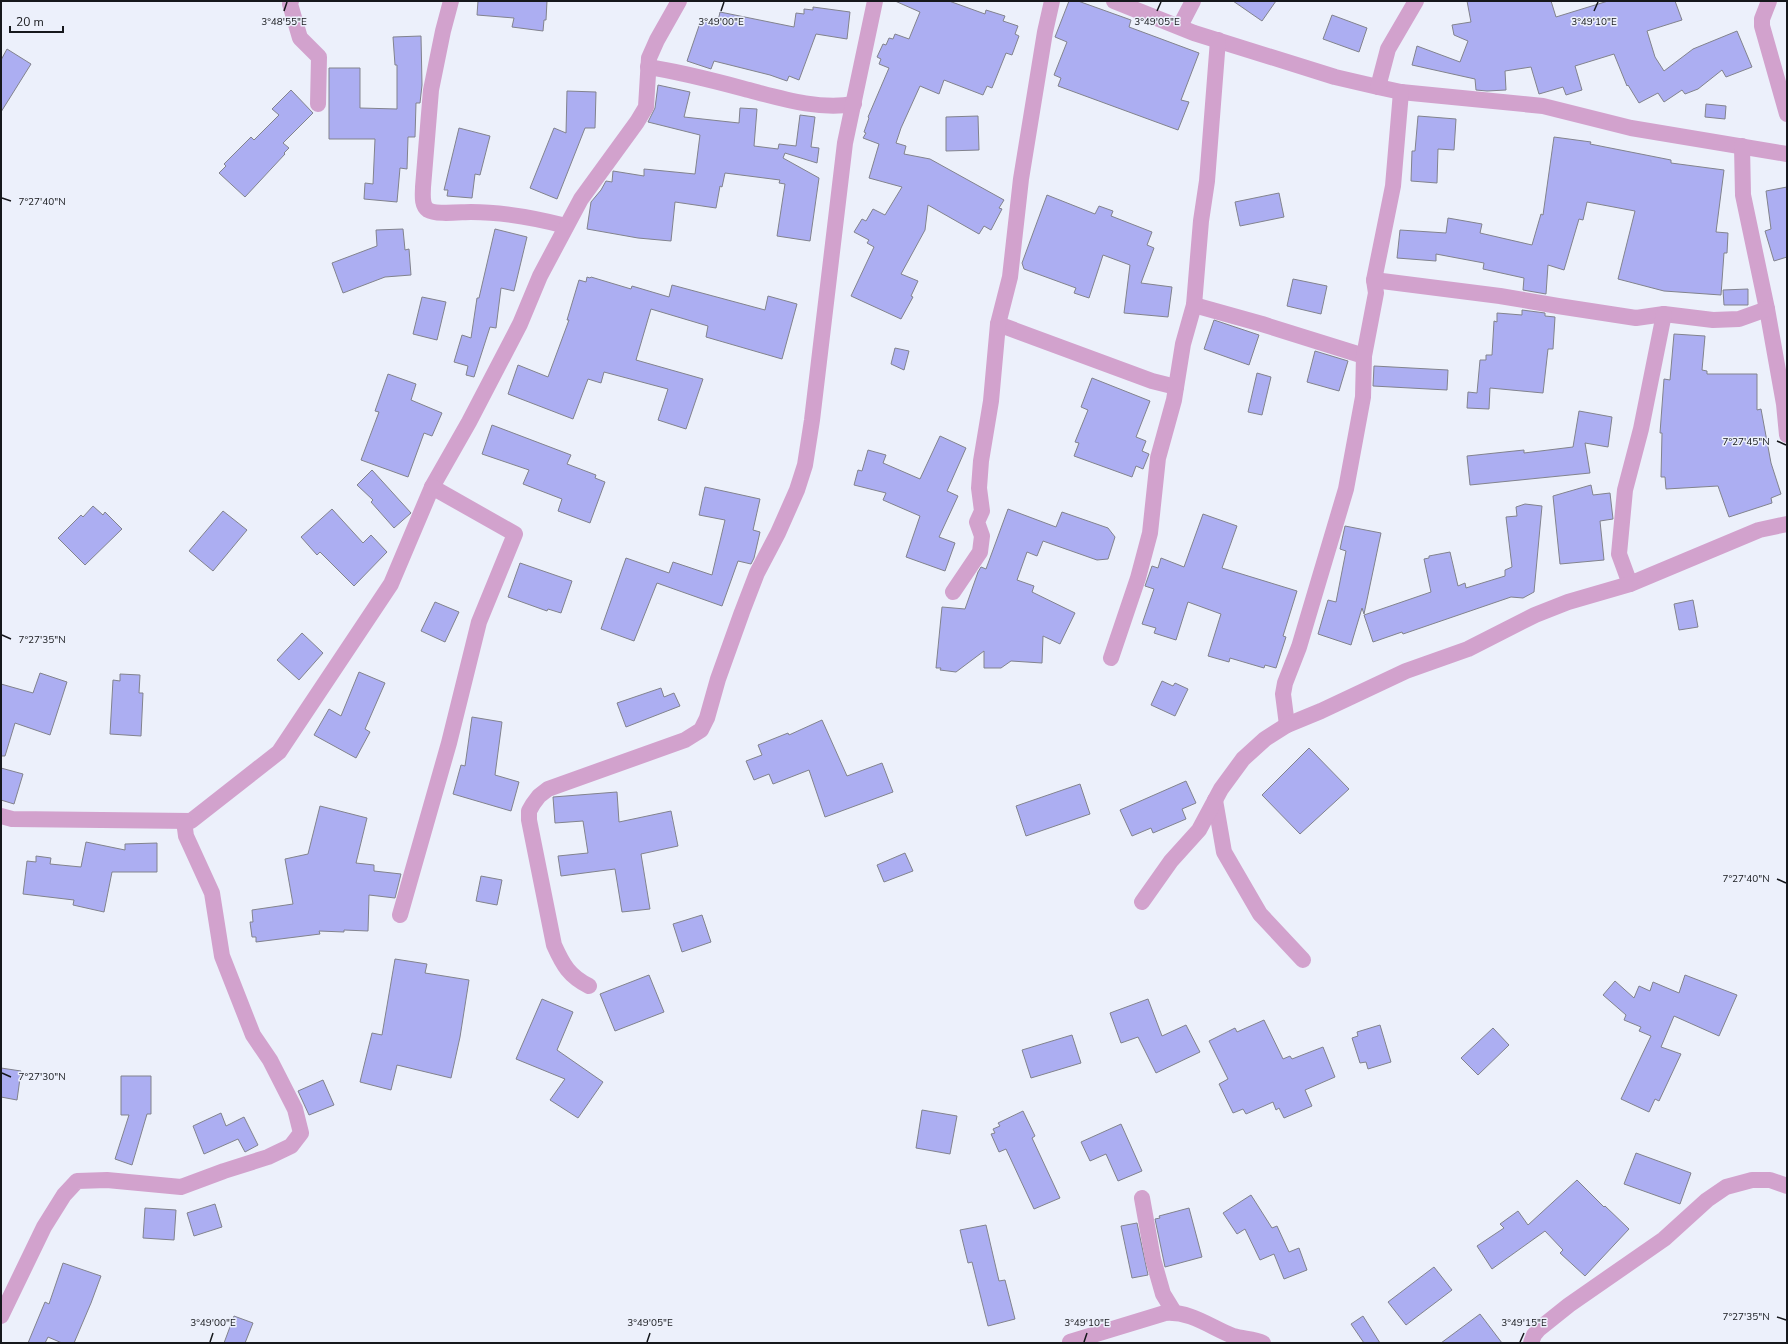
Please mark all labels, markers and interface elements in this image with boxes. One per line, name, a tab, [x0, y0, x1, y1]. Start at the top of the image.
scale bar	[10, 8, 63, 34]
text: 20 m	[16, 14, 44, 30]
text: 3°48'55"E	[261, 15, 307, 29]
text: 3°49'00"E	[698, 15, 744, 29]
text: 3°49'05"E	[1134, 15, 1180, 29]
text: 3°49'10"E	[1571, 15, 1617, 29]
text: 7°27'40"N	[18, 195, 66, 209]
text: 7°27'45"N	[1722, 435, 1770, 449]
text: 7°27'35"N	[18, 633, 66, 647]
text: 7°27'40"N	[1722, 872, 1770, 886]
text: 7°27'30"N	[18, 1070, 66, 1084]
text: 7°27'35"N	[1722, 1310, 1770, 1324]
text: 3°49'00"E	[190, 1316, 236, 1330]
text: 3°49'05"E	[627, 1316, 673, 1330]
text: 3°49'10"E	[1064, 1316, 1110, 1330]
text: 3°49'15"E	[1501, 1316, 1547, 1330]

